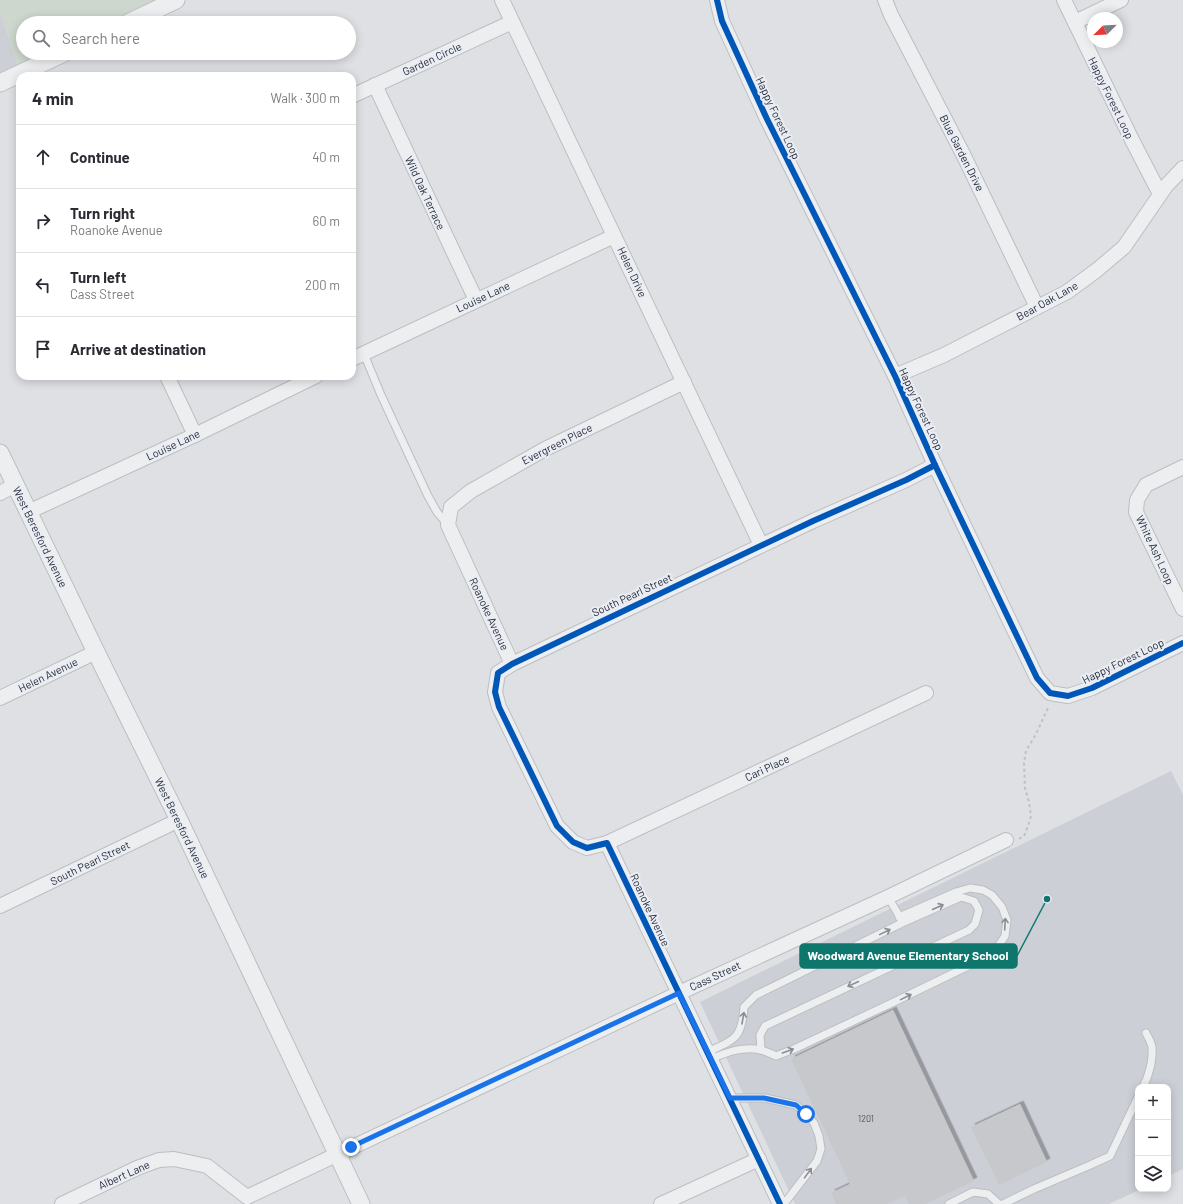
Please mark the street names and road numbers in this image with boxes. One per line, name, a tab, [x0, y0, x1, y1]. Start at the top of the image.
street label: Garden Circle	[400, 39, 464, 78]
street label: Happy Forest Loop	[1086, 55, 1137, 141]
street label: Happy Forest Loop	[754, 75, 803, 161]
street label: Blue Garden Drive	[938, 112, 987, 193]
street label: Wild Oak Terrace	[403, 154, 448, 232]
street label: Helen Drive	[615, 245, 650, 299]
street label: Louise Lane	[454, 278, 512, 315]
street label: Bear Oak Lane	[1014, 278, 1080, 323]
street label: Happy Forest Loop	[897, 366, 946, 452]
street label: Evergreen Place	[519, 420, 594, 467]
street label: Louise Lane	[144, 426, 202, 463]
street label: West Beresford Avenue	[10, 484, 71, 589]
street label: White Ash Loop	[1134, 513, 1177, 586]
street label: South Pearl Street	[590, 570, 674, 619]
street label: Roanoke Avenue	[467, 575, 512, 652]
street label: Happy Forest Loop	[1080, 635, 1166, 686]
street label: Helen Avenue	[16, 655, 80, 695]
street label: Cari Place	[743, 752, 791, 783]
street label: West Beresford Avenue	[152, 775, 213, 880]
street label: South Pearl Street	[48, 838, 132, 887]
street label: Roanoke Avenue	[628, 871, 673, 948]
street label: Cass Street	[687, 958, 742, 993]
street label: Albert Lane	[96, 1157, 152, 1192]

